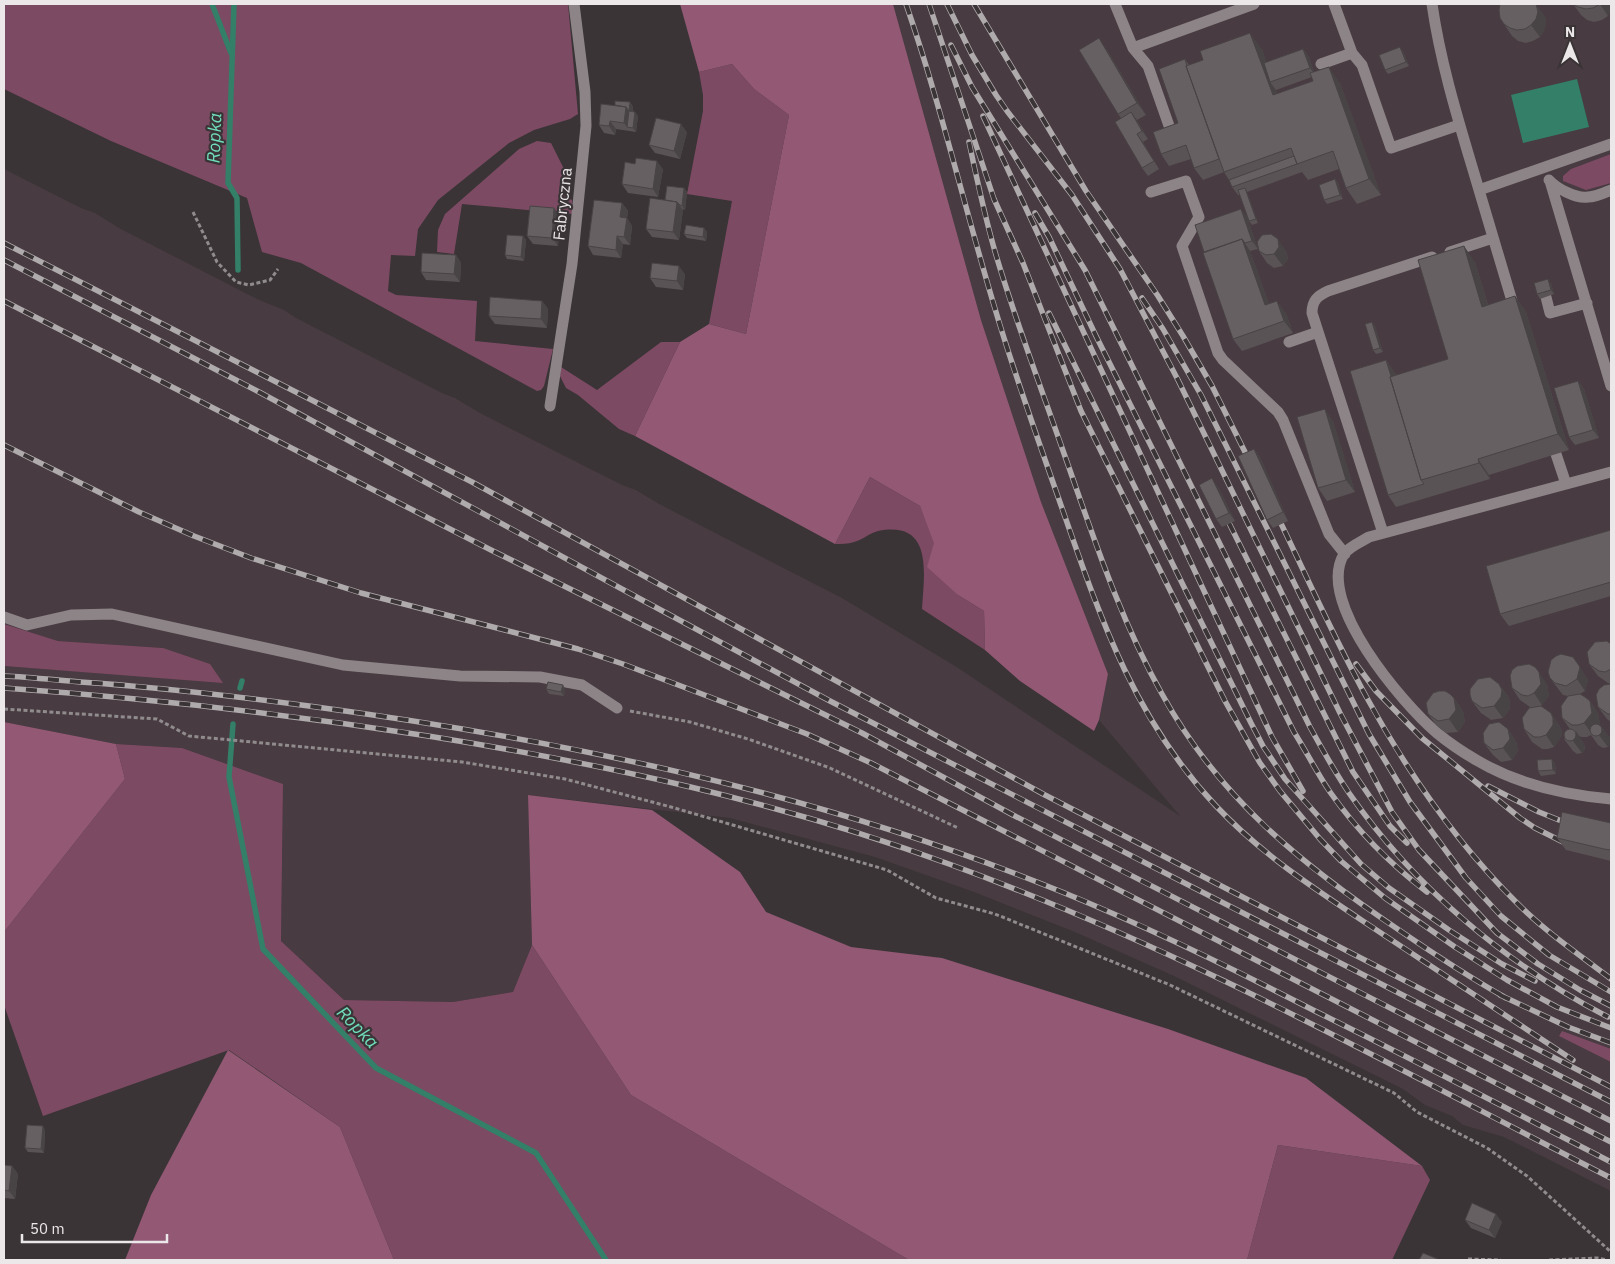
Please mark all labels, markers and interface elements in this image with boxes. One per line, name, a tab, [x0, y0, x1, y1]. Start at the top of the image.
north arrow	[1545, 20, 1595, 70]
text: N	[1565, 23, 1575, 41]
water label: Ropka	[202, 112, 226, 164]
street label: Fabryczna	[548, 166, 576, 241]
water label: Ropka	[332, 1001, 384, 1053]
scale bar	[22, 1212, 168, 1244]
text: 50 m	[30, 1219, 65, 1238]

